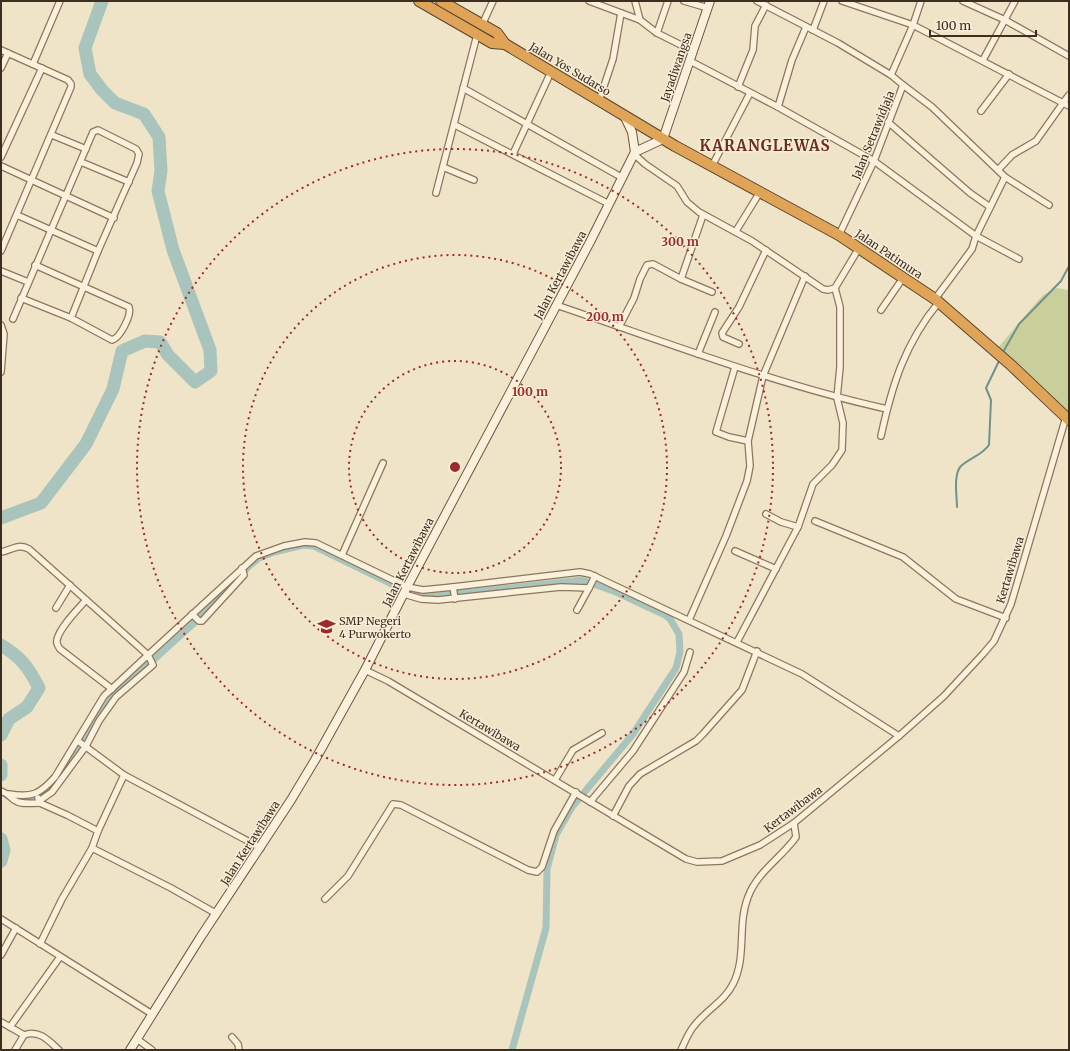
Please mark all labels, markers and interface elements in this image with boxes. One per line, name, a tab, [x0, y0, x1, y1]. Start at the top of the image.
scale bar	[930, 12, 1036, 38]
text: 100 m	[936, 18, 971, 33]
street label: Jayadiwangsa	[657, 30, 694, 104]
street label: Jalan Yos Sudarso	[526, 39, 614, 99]
street label: Jalan Setrawidjaja	[849, 89, 897, 182]
district label: KARANGLEWAS	[699, 136, 831, 155]
street label: Jalan Patimura	[852, 226, 925, 282]
street label: Jalan Kertawibawa	[530, 228, 589, 322]
text: 300 m	[661, 234, 699, 249]
text: 200 m	[586, 309, 624, 324]
text: 100 m	[512, 384, 548, 399]
centre of rings	[448, 460, 462, 474]
street label: Jalan Kertawibawa	[379, 515, 437, 610]
street label: Kertawibawa	[993, 535, 1027, 605]
place label: SMP Negeri 4 Purwokerto	[339, 614, 412, 641]
school or university icon: SMP Negeri 4 Purwokerto	[316, 617, 336, 637]
street label: Kertawibawa	[457, 706, 523, 754]
street label: Kertawibawa	[761, 783, 825, 835]
street label: Jalan Kertawibawa	[217, 798, 283, 889]

